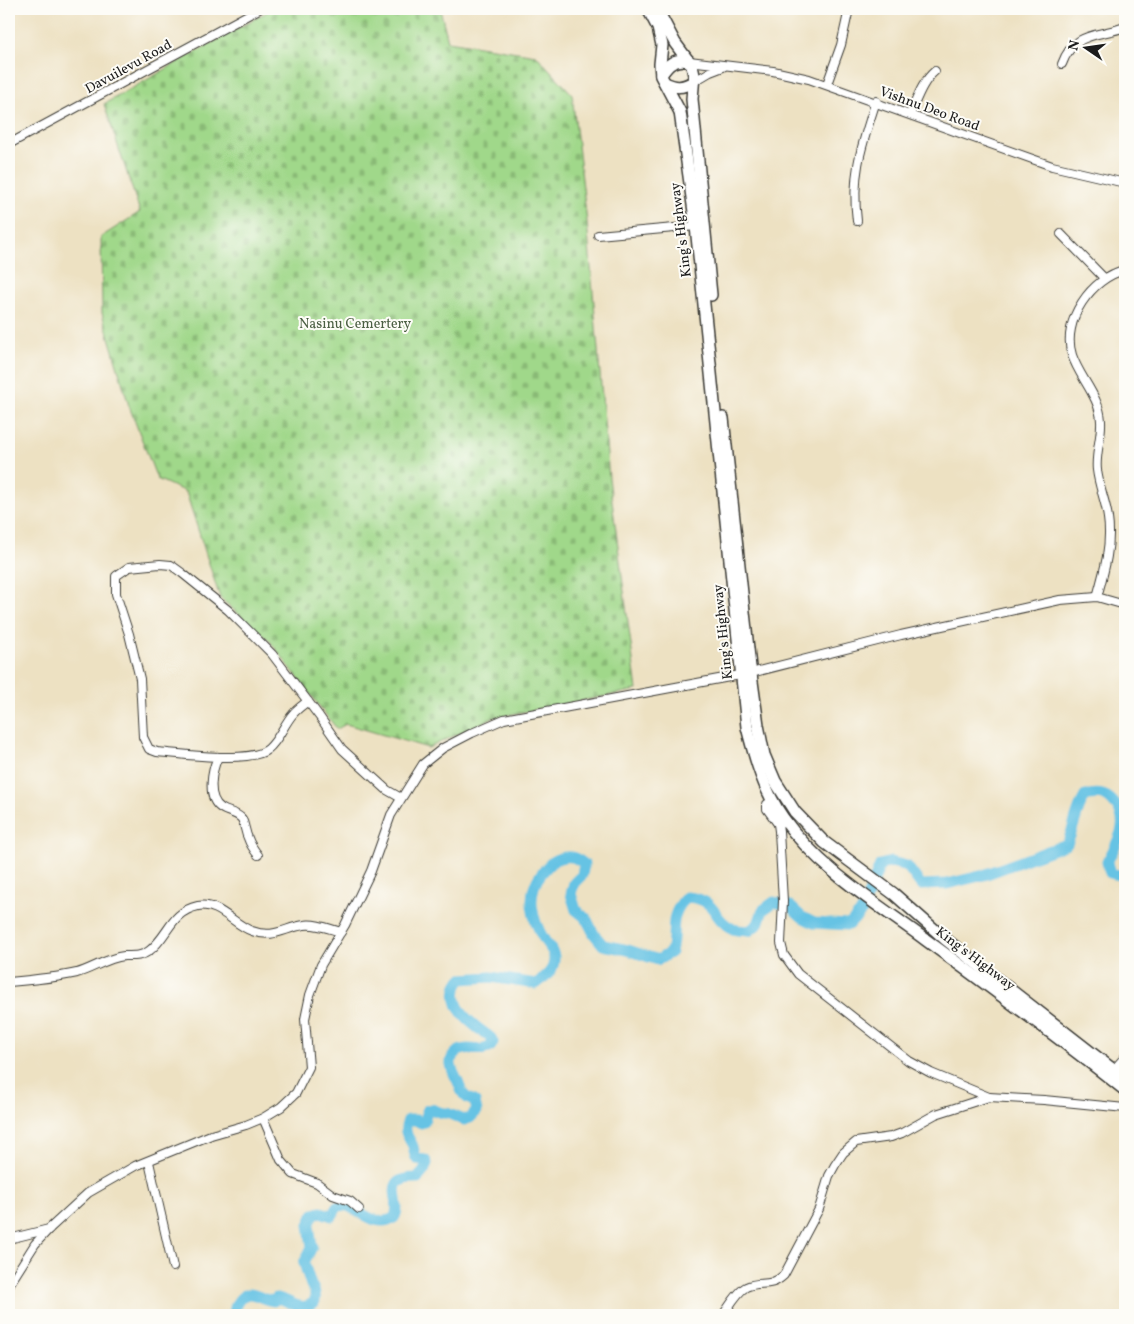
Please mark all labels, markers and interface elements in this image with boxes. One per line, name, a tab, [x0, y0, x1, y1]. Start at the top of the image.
north arrow	[1062, 22, 1112, 72]
street label: Davuilevu Road	[82, 36, 176, 99]
text: N	[1064, 38, 1085, 53]
street label: Vishnu Deo Road	[877, 82, 982, 136]
street label: King's Highway	[666, 181, 697, 278]
park label: Nasinu Cemertery	[299, 315, 411, 334]
street label: King's Highway	[709, 583, 738, 680]
street label: King's Highway	[931, 923, 1019, 996]

